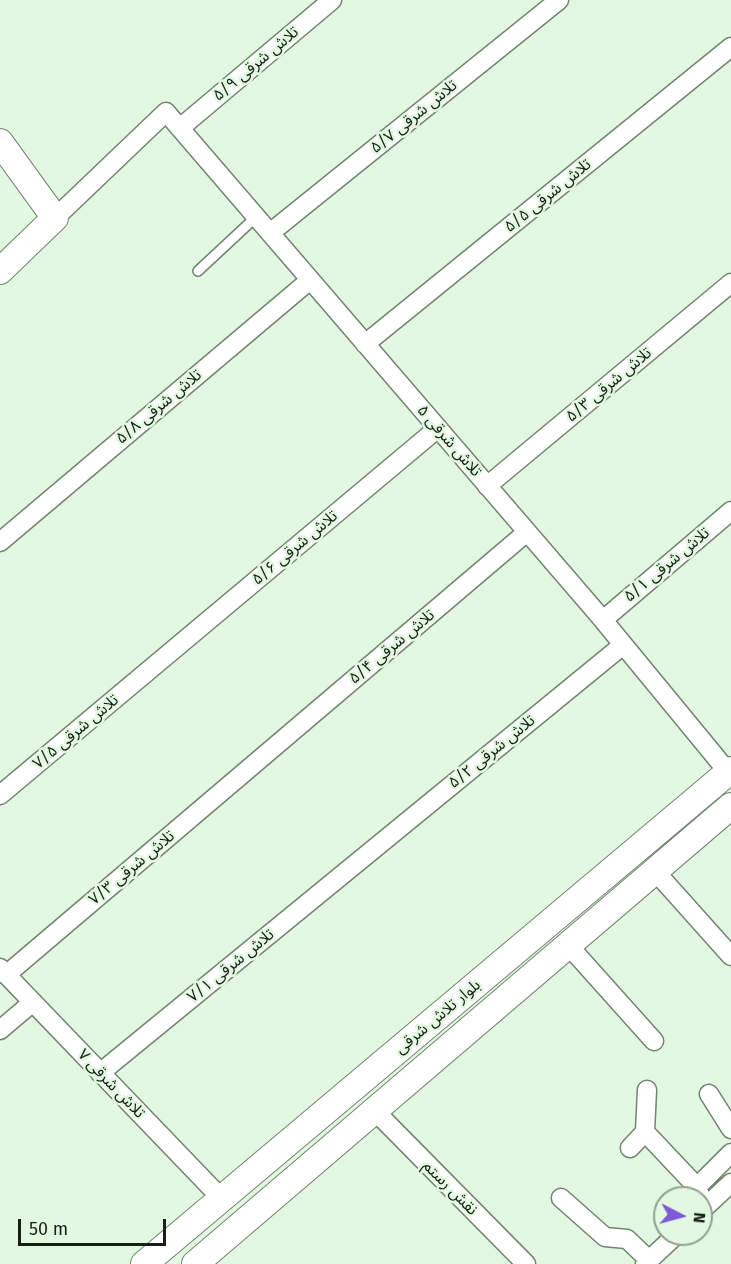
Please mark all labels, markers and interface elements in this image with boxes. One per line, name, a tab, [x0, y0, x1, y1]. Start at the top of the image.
street label: ۵/۹ تلاش شرقی	[209, 23, 303, 105]
street label: ۵/۷ تلاش شرقی	[367, 76, 461, 158]
street label: ۵/۵ تلاش شرقی	[501, 155, 595, 237]
street label: ۵/۳ تلاش شرقی	[562, 344, 656, 426]
street label: ۵/۸ تلاش شرقی	[112, 366, 206, 448]
street label: ۵ تلاش شرقی	[413, 401, 485, 481]
street label: ۵/۶ تلاش شرقی	[248, 507, 342, 589]
street label: ۵/۱ تلاش شرقی	[620, 524, 714, 606]
street label: ۵/۴ تلاش شرقی	[345, 606, 439, 688]
street label: ۷/۵ تلاش شرقی	[29, 691, 123, 773]
street label: ۵/۲ تلاش شرقی	[445, 711, 539, 793]
street label: ۷/۳ تلاش شرقی	[85, 827, 179, 909]
street label: ۷/۱ تلاش شرقی	[184, 925, 278, 1007]
street label: بلوار تلاش شرقی	[391, 976, 485, 1058]
street label: ۷ تلاش شرقی	[73, 1045, 149, 1123]
street label: نقش رستم	[419, 1157, 481, 1219]
north arrow	[653, 1186, 713, 1246]
scale bar	[21, 1207, 170, 1245]
text: N	[689, 1211, 709, 1224]
text: 50 m	[29, 1218, 68, 1240]

